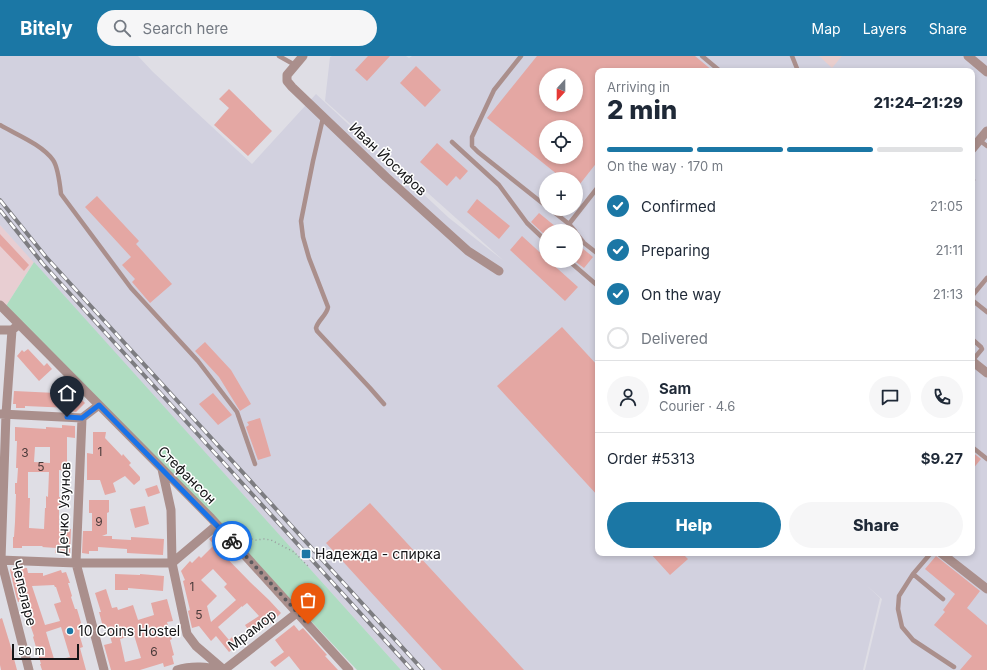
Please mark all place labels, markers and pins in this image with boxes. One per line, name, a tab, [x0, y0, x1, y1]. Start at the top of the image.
pin	[50, 376, 84, 417]
place label: Надежда - спирка	[315, 545, 441, 562]
marker: Надежда - спирка	[300, 548, 312, 560]
pin	[291, 583, 325, 624]
place label: 10 Coins Hostel	[78, 622, 180, 639]
marker: 10 Coins Hostel	[65, 626, 75, 636]

